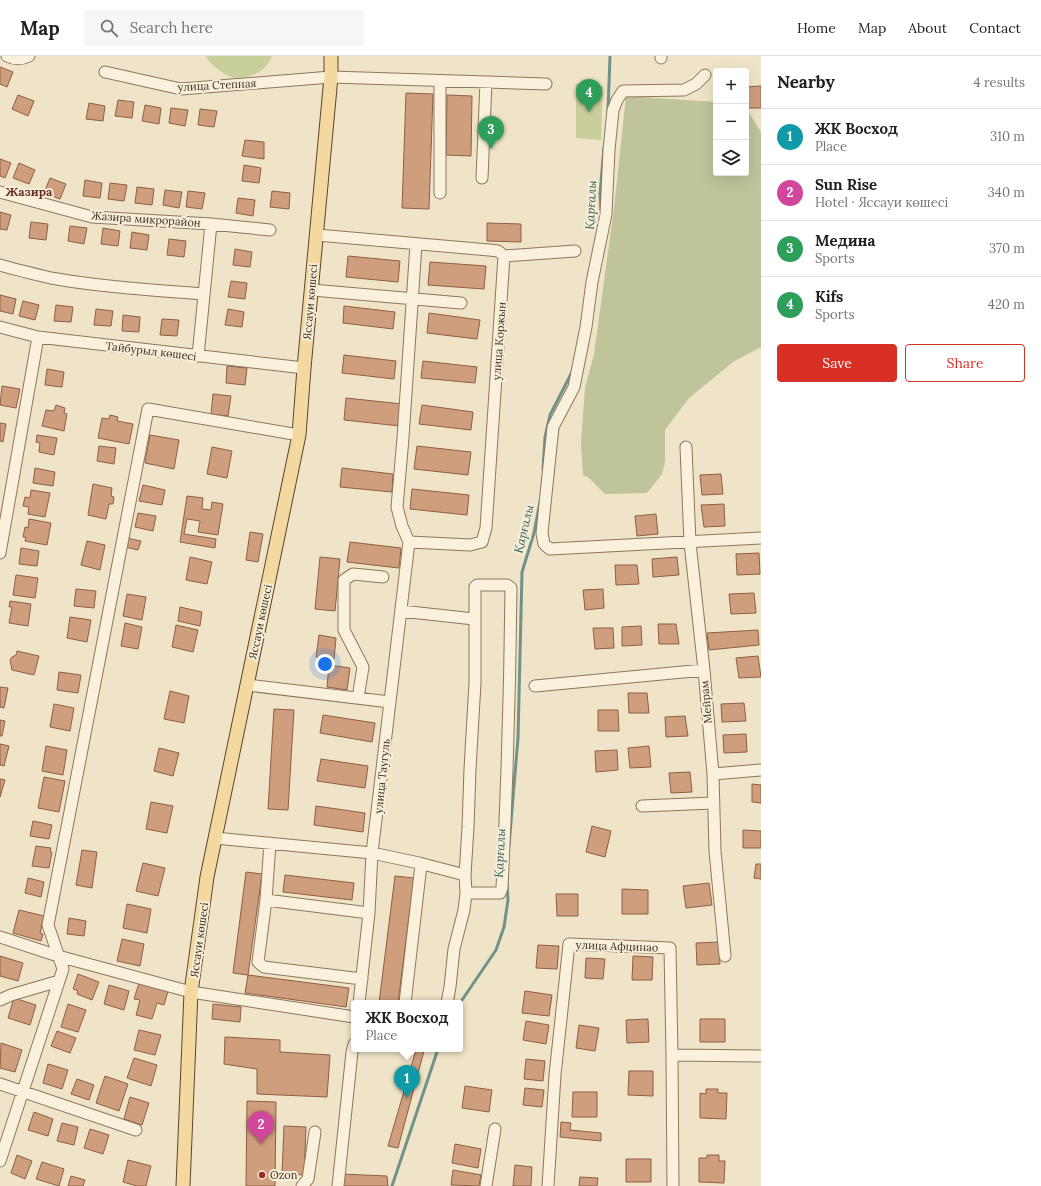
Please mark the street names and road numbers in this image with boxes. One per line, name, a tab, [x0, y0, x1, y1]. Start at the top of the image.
street label: улица Степная	[177, 76, 257, 94]
street label: Жазира микрорайон	[91, 208, 201, 230]
street label: Яссауи көшесі	[300, 263, 320, 341]
street label: улица Коржын	[489, 301, 509, 381]
street label: Тайбурыл көшесі	[105, 338, 197, 364]
street label: Яссауи көшесі	[245, 583, 275, 661]
street label: Мейрам	[697, 680, 715, 724]
street label: улица Таугуль	[371, 737, 393, 814]
street label: Яссауи көшесі	[187, 901, 211, 979]
street label: улица Афцинао	[575, 938, 659, 954]

